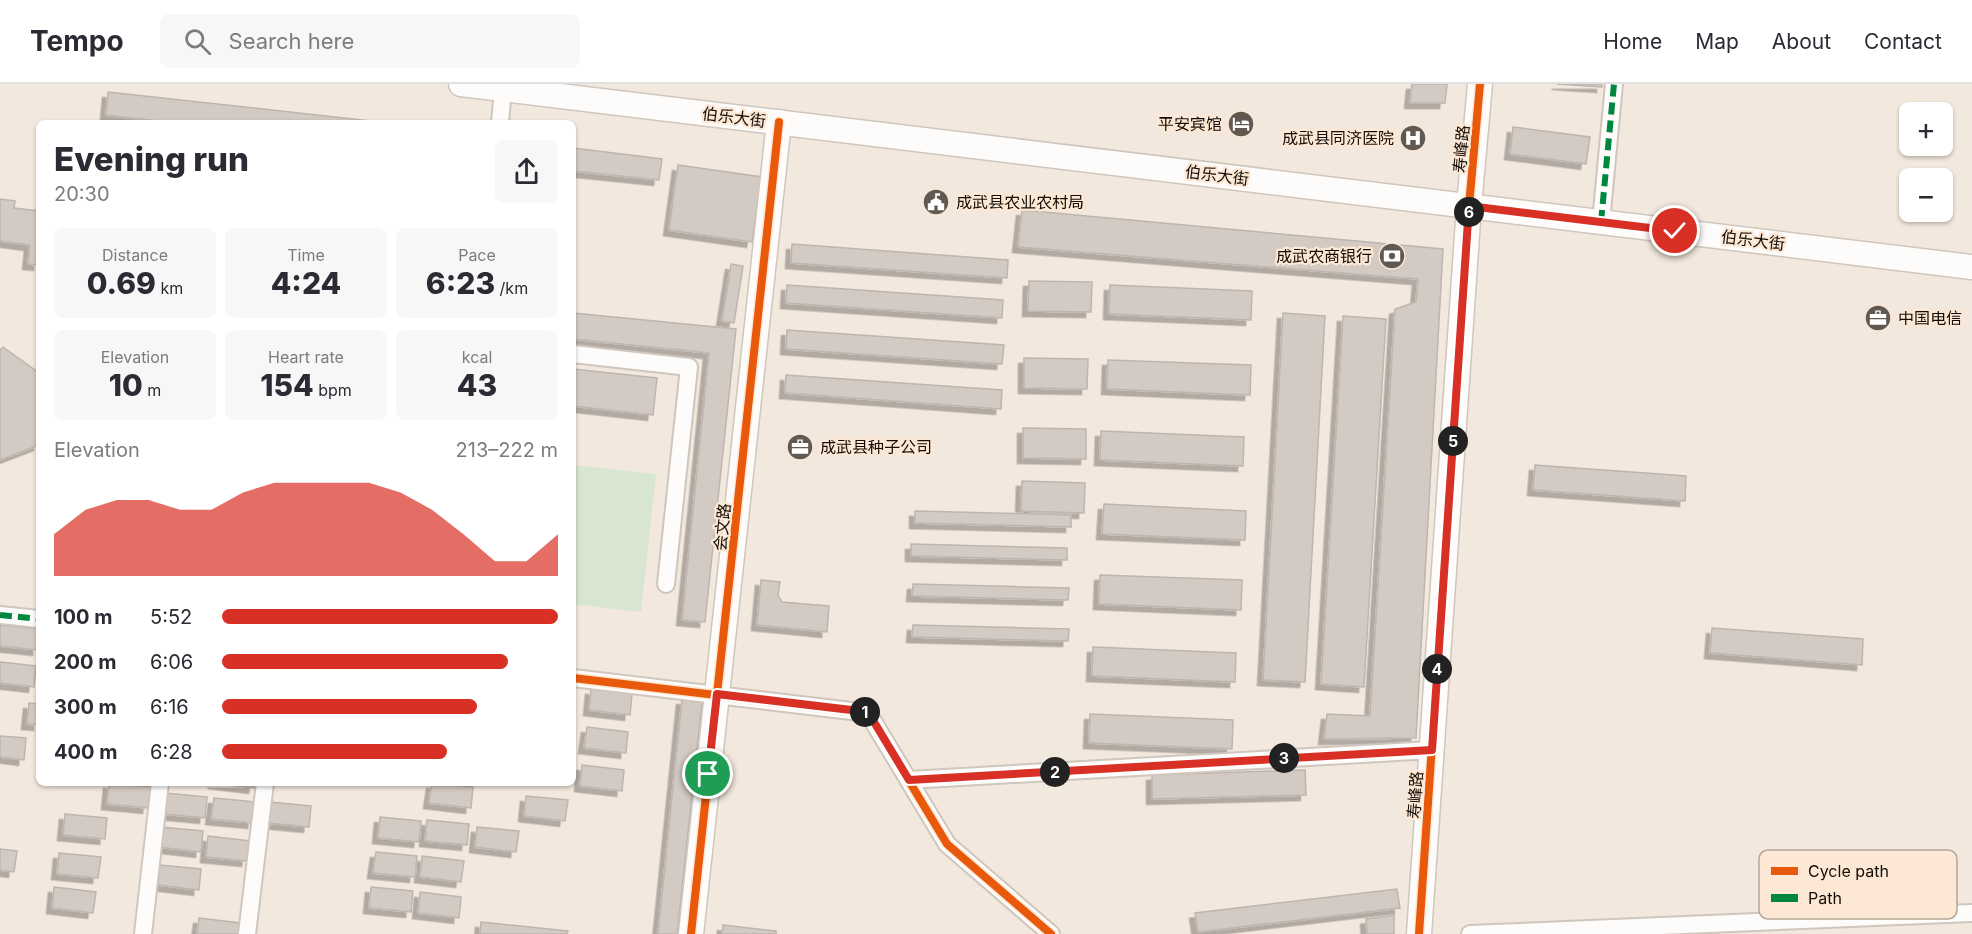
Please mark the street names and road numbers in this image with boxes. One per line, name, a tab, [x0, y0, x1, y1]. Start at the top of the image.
street label: 伯乐大街	[701, 103, 767, 131]
street label: 寿峰路	[1449, 124, 1473, 174]
street label: 伯乐大街	[1184, 161, 1250, 189]
street label: 伯乐大街	[1720, 226, 1786, 254]
street label: 会文路	[710, 502, 734, 552]
street label: 寿峰路	[1403, 770, 1427, 820]

